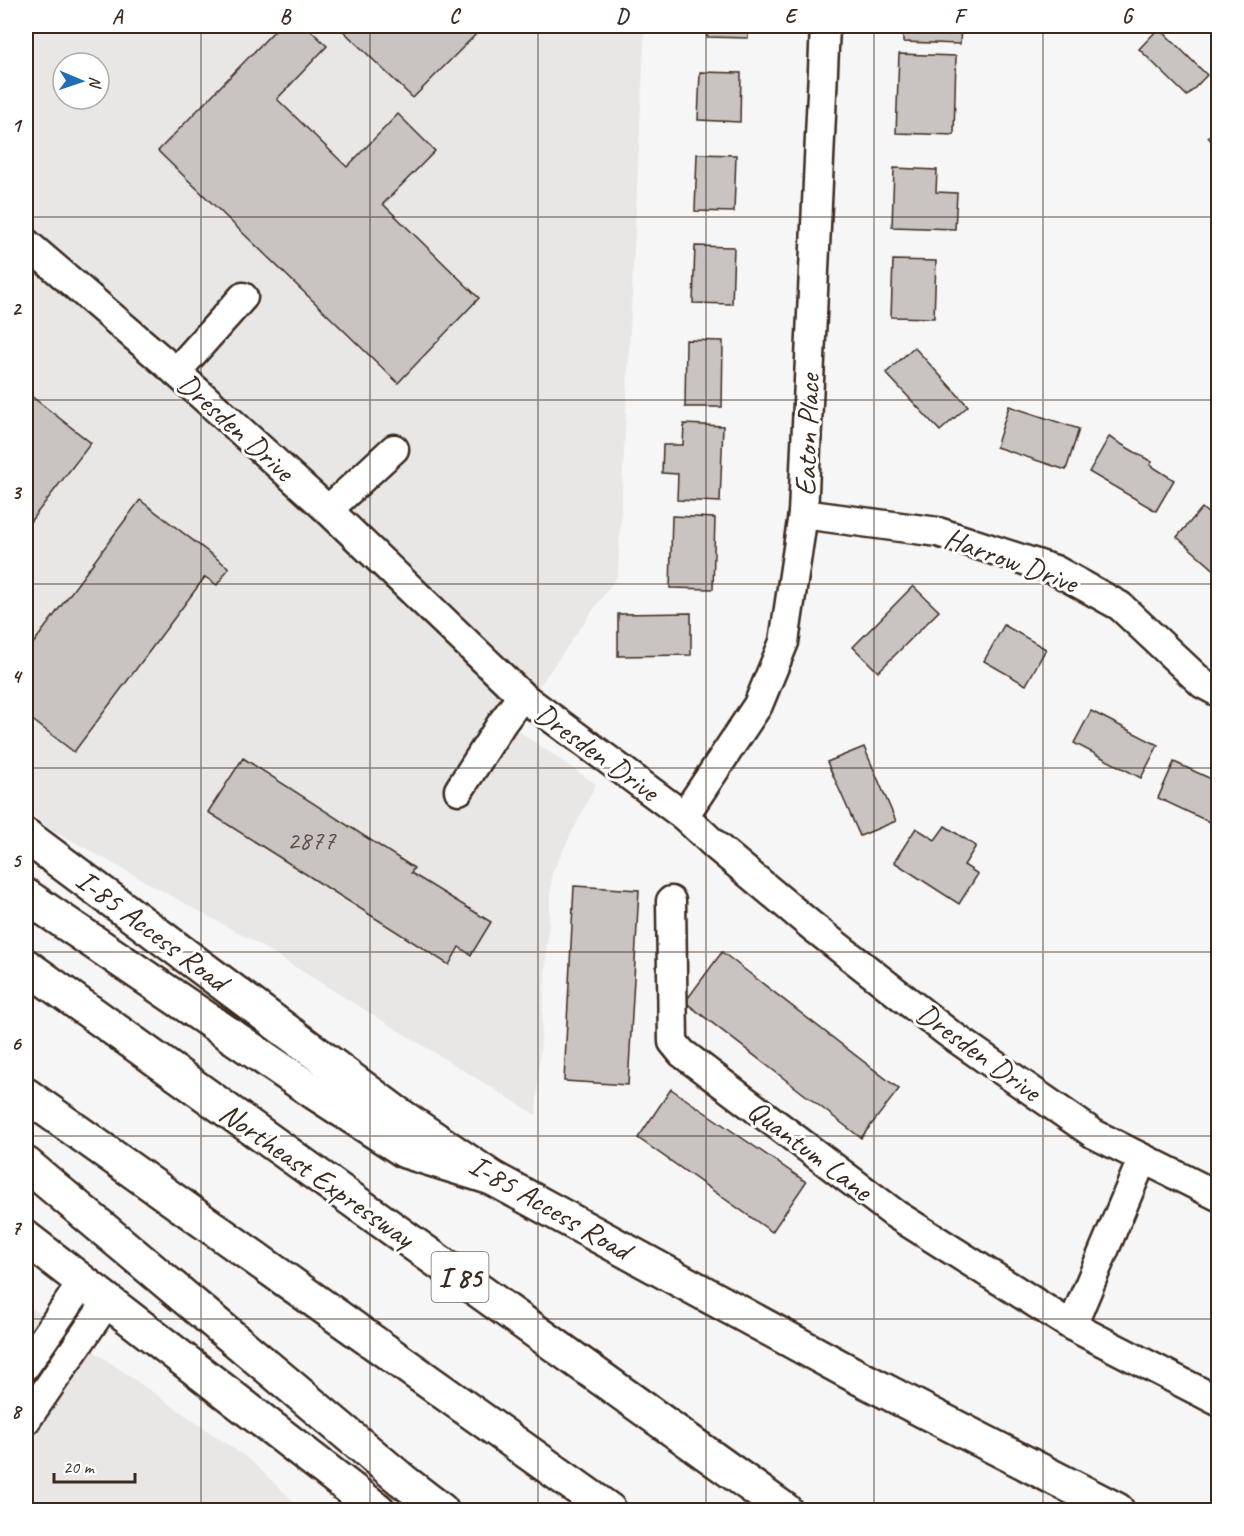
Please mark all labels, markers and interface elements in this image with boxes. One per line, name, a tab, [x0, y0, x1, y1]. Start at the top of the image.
text: A	[112, 4, 124, 29]
text: B	[280, 4, 292, 29]
text: C	[449, 4, 461, 29]
text: D	[616, 4, 630, 29]
text: E	[785, 4, 799, 29]
text: F	[954, 4, 968, 29]
text: G	[1122, 4, 1135, 29]
north arrow	[51, 51, 111, 111]
text: N	[85, 76, 105, 90]
text: 1	[12, 113, 23, 138]
text: 2	[12, 296, 23, 321]
street label: Dresden Drive	[170, 365, 304, 491]
street label: Eaton Place	[786, 371, 828, 497]
text: 3	[12, 480, 23, 505]
street label: Harrow Drive	[939, 518, 1085, 602]
text: 4	[12, 664, 24, 689]
street label: Dresden Drive	[528, 694, 668, 811]
house number: 2877	[287, 823, 337, 857]
text: 5	[12, 848, 23, 873]
street label: I-85 Access Road	[69, 861, 239, 1002]
street label: Dresden Drive	[910, 994, 1050, 1111]
text: 6	[11, 1031, 22, 1056]
street label: Quantum Lane	[740, 1091, 881, 1210]
street label: Northeast Expressway	[212, 1094, 424, 1258]
street label: I-85 Access Road	[462, 1145, 641, 1271]
text: 7	[12, 1215, 23, 1240]
road number: I 85	[432, 1252, 488, 1302]
text: 8	[12, 1399, 24, 1424]
scale bar	[54, 1446, 135, 1484]
text: 20 m	[63, 1456, 96, 1478]

